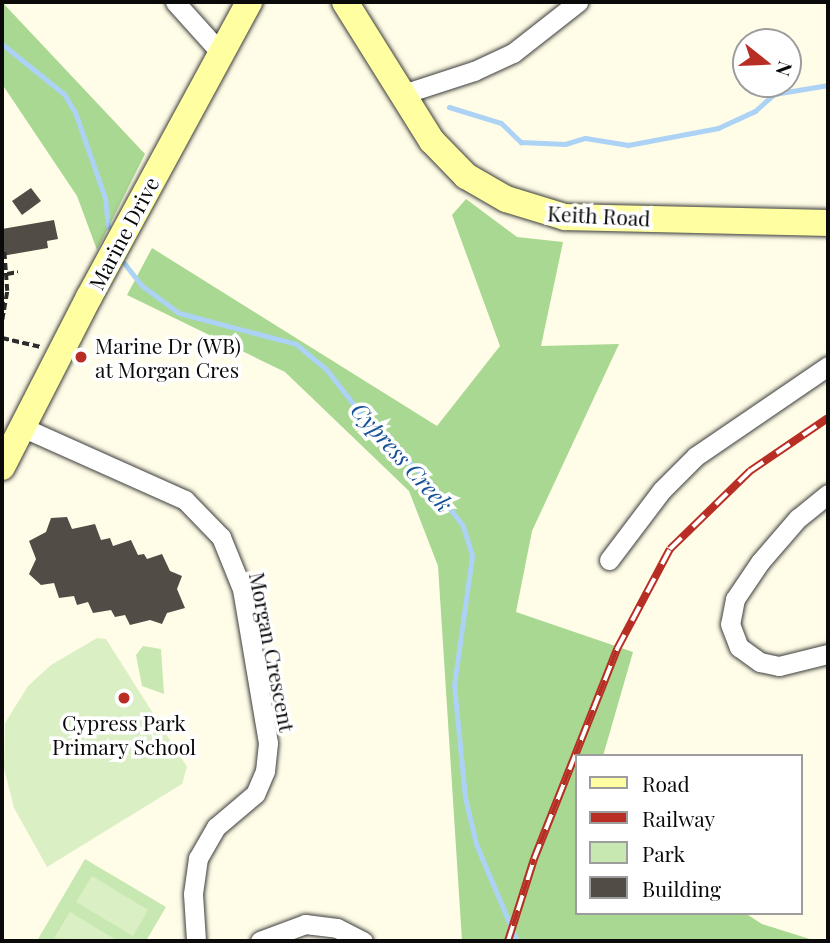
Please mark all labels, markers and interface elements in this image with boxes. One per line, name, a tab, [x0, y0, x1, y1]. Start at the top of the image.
north arrow	[732, 28, 802, 98]
text: N	[771, 58, 800, 79]
street label: Marine Drive	[83, 172, 163, 294]
street label: Keith Road	[547, 200, 651, 230]
place label: Marine Dr (WB) at Morgan Cres	[95, 332, 241, 382]
marker: Marine Dr (WB) at Morgan Cres	[73, 349, 89, 365]
water label: Cypress Creek	[346, 396, 458, 518]
street label: Morgan Crescent	[245, 570, 301, 734]
marker: Cypress Park Primary School	[116, 690, 132, 706]
place label: Cypress Park Primary School	[52, 709, 196, 759]
legend	[574, 754, 802, 915]
text: Road	[642, 769, 690, 797]
text: Railway	[642, 804, 715, 832]
text: Park	[642, 839, 685, 867]
text: Building	[642, 874, 721, 902]

